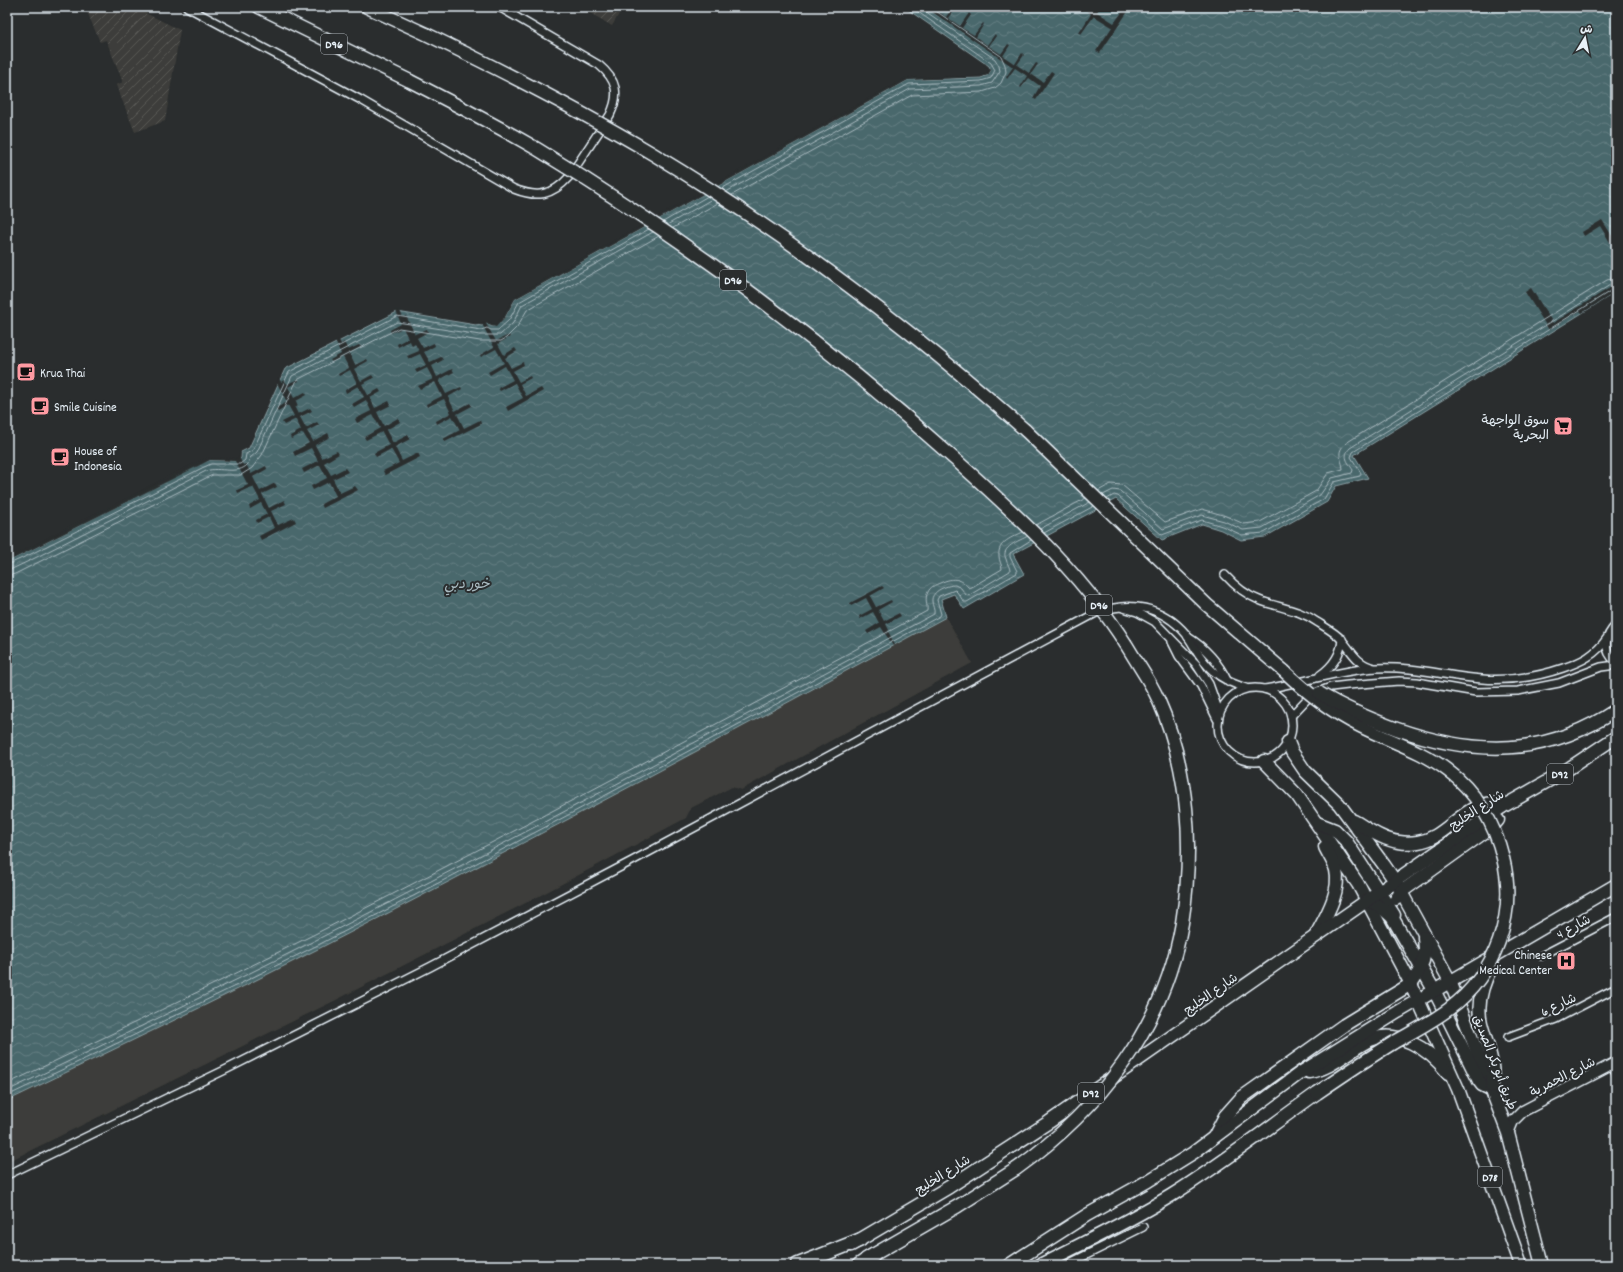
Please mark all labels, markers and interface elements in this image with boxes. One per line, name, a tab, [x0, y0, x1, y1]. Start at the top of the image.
north arrow	[1565, 18, 1605, 58]
text: ش	[1579, 21, 1594, 39]
road number: D96	[321, 34, 347, 54]
road number: D96	[720, 270, 746, 290]
cafe icon: Krua Thai	[15, 361, 37, 383]
place label: Krua Thai	[40, 365, 86, 384]
cafe icon: Smile Cuisine	[29, 395, 51, 417]
place label: Smile Cuisine	[54, 399, 117, 418]
place label: سوق الواجهة البحرية	[1482, 412, 1549, 446]
supermarket icon: سوق الواجهة البحرية	[1552, 415, 1574, 437]
place label: House of Indonesia	[74, 443, 122, 477]
cafe icon: House of Indonesia	[49, 446, 71, 468]
water label: خور دبي	[444, 575, 490, 596]
road number: D96	[1086, 595, 1112, 615]
road number: D92	[1547, 764, 1573, 784]
street label: شارع الخليج	[1446, 786, 1509, 836]
street label: شارع 4	[1554, 911, 1595, 945]
place label: Chinese Medical Center	[1479, 947, 1552, 981]
hospital icon: Chinese Medical Center	[1555, 950, 1577, 972]
street label: شارع الخليج	[1180, 969, 1242, 1021]
street label: شارع 6	[1538, 990, 1580, 1023]
street label: طريق أبو بكر الصديق	[1467, 1012, 1521, 1113]
street label: شارع الحمرية	[1527, 1054, 1599, 1103]
road number: D92	[1078, 1083, 1104, 1103]
street label: شارع الخليج	[912, 1152, 975, 1201]
road number: D78	[1478, 1167, 1502, 1187]

